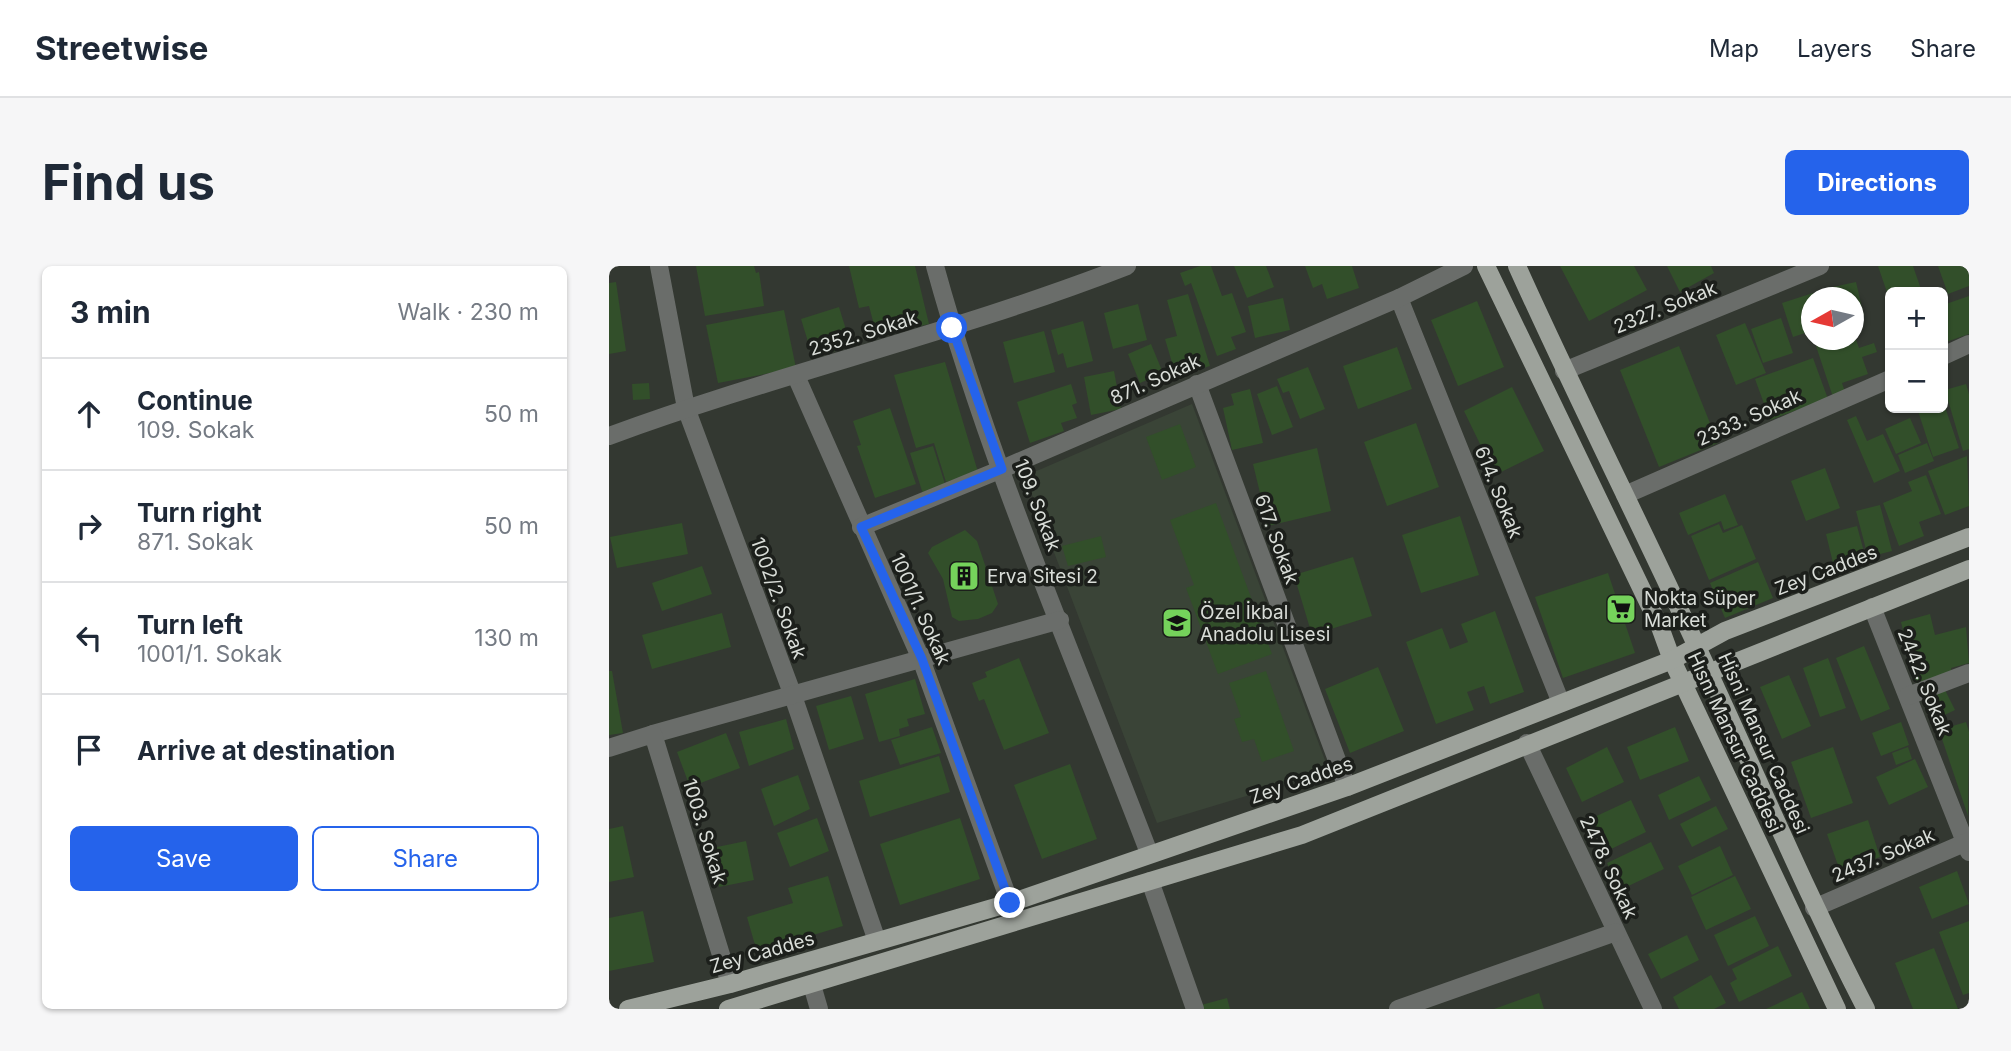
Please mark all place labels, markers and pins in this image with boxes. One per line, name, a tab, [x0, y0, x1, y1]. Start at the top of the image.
building icon: Erva Sitesi 2	[947, 559, 981, 593]
place label: Erva Sitesi 2	[987, 565, 1098, 588]
place label: Nokta Süper Market	[1644, 587, 1756, 632]
supermarket icon: Nokta Süper Market	[1604, 592, 1638, 626]
place label: Özel İkbal Anadolu Lisesi	[1200, 601, 1330, 646]
school or university icon: Özel İkbal Anadolu Lisesi	[1160, 606, 1194, 640]

